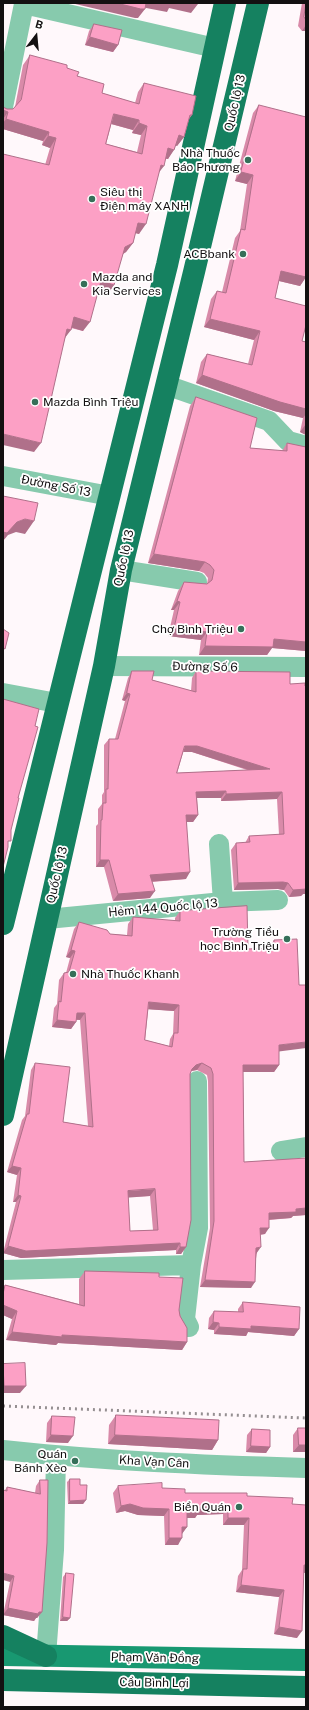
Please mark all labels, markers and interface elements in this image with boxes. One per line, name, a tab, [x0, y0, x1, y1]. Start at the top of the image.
north arrow	[16, 16, 56, 56]
text: B	[34, 18, 45, 31]
street label: Quốc lộ 13	[222, 73, 248, 133]
place label: Nhà Thuốc Báo Phương	[172, 146, 240, 174]
marker: Nhà Thuốc Báo Phương	[243, 155, 253, 165]
place label: Siêu thị Điện máy XANH	[100, 185, 189, 213]
marker: Siêu thị Điện máy XANH	[87, 194, 97, 204]
place label: ACBbank	[183, 247, 235, 261]
marker: ACBbank	[238, 249, 248, 259]
place label: Mazda and Kia Services	[92, 270, 161, 298]
marker: Mazda and Kia Services	[79, 279, 89, 289]
place label: Mazda Bình Triệu	[43, 395, 139, 409]
marker: Mazda Bình Triệu	[30, 397, 40, 407]
street label: Đường Số 13	[20, 472, 92, 500]
street label: Quốc lộ 13	[111, 528, 137, 588]
place label: Chợ Bình Triệu	[152, 622, 233, 636]
marker: Chợ Bình Triệu	[236, 624, 246, 634]
street label: Đường Số 6	[172, 659, 238, 675]
street label: Quốc lộ 13	[44, 845, 70, 905]
street label: Hẻm 144 Quốc lộ 13	[108, 896, 218, 920]
place label: Trường Tiểu học Bình Triệu	[200, 925, 279, 953]
marker: Trường Tiểu học Bình Triệu	[282, 934, 292, 944]
place label: Nhà Thuốc Khanh	[81, 967, 179, 981]
marker: Nhà Thuốc Khanh	[68, 969, 78, 979]
place label: Quán Bánh Xèo	[14, 1447, 67, 1475]
street label: Kha Vạn Cân	[118, 1453, 190, 1471]
marker: Quán Bánh Xèo	[70, 1456, 80, 1466]
place label: Biển Quán	[174, 1500, 231, 1514]
marker: Biển Quán	[234, 1502, 244, 1512]
street label: Phạm Văn Đồng	[111, 1650, 199, 1666]
street label: Cầu Bình Lợi	[119, 1675, 189, 1691]

